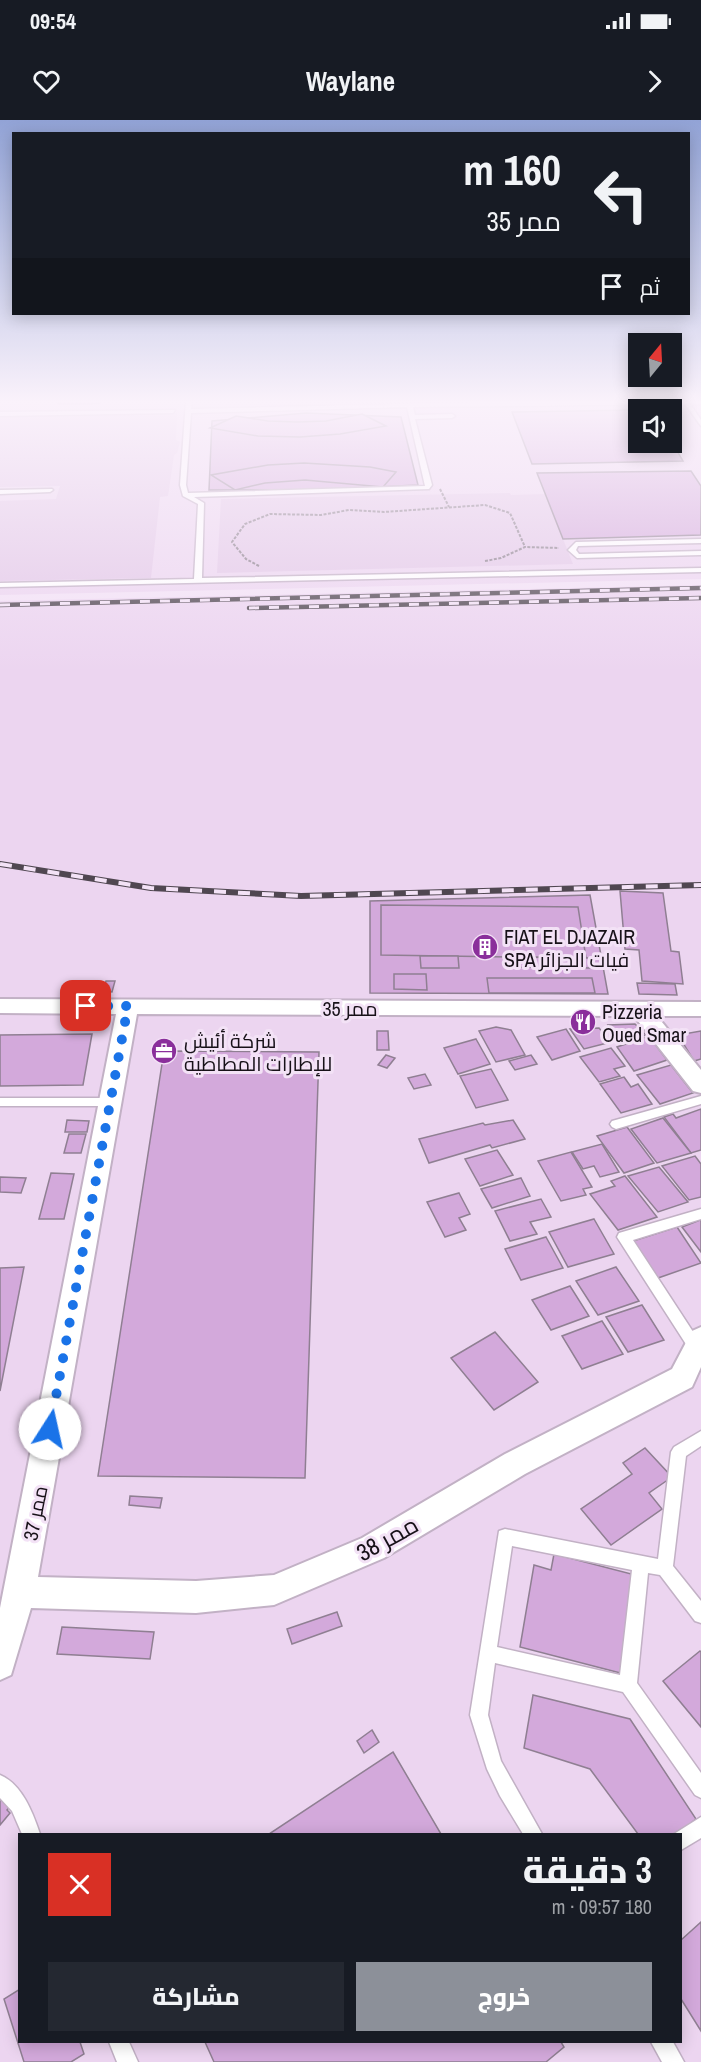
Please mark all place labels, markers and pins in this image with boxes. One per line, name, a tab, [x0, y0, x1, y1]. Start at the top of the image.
place label: FIAT EL DJAZAIR SPA فيات الجزائر	[504, 923, 635, 973]
building icon: FIAT EL DJAZAIR SPA فيات الجزائر	[470, 932, 500, 962]
pin	[60, 980, 111, 1031]
place label: Pizzeria Oued Smar	[602, 998, 686, 1048]
restaurant icon: Pizzeria Oued Smar	[568, 1007, 598, 1037]
place label: شركة أئيش للإطارات المطاطية	[184, 1027, 332, 1077]
office icon: شركة أئيش للإطارات المطاطية	[149, 1036, 179, 1066]

